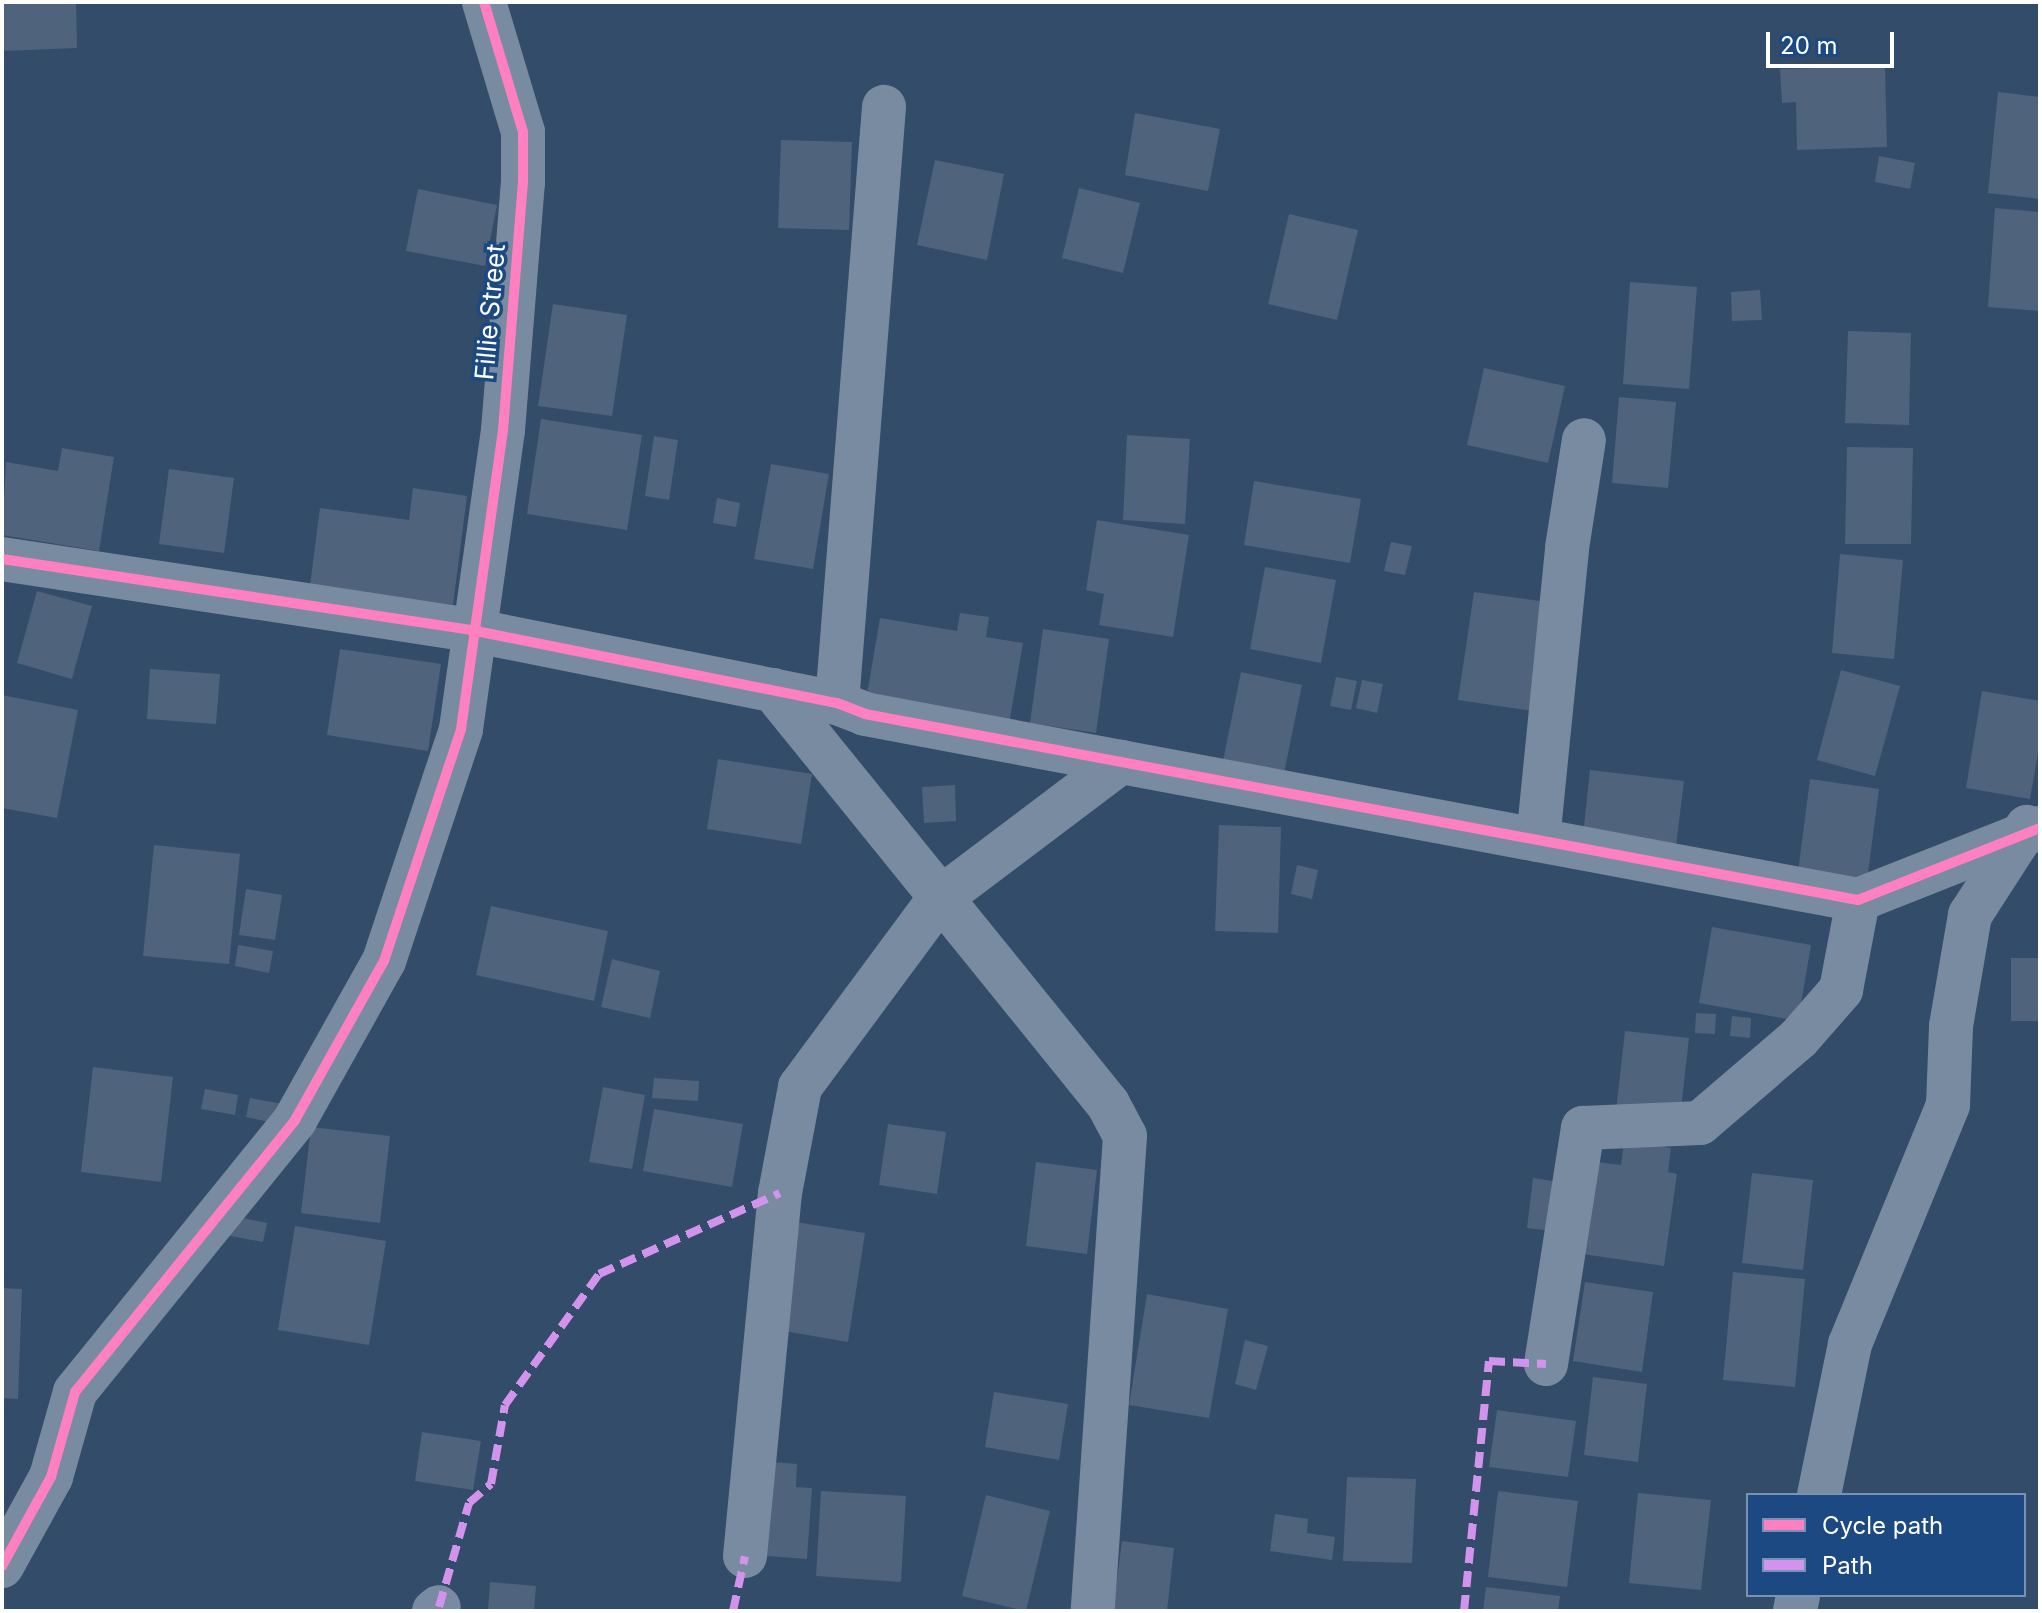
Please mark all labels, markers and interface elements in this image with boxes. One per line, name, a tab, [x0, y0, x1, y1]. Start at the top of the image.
scale bar	[1770, 16, 1898, 66]
text: 20 m	[1780, 31, 1838, 60]
street label: Fillie Street	[469, 243, 511, 381]
legend	[1746, 1493, 2026, 1597]
text: Cycle path	[1822, 1511, 1943, 1540]
text: Path	[1822, 1551, 1873, 1580]

